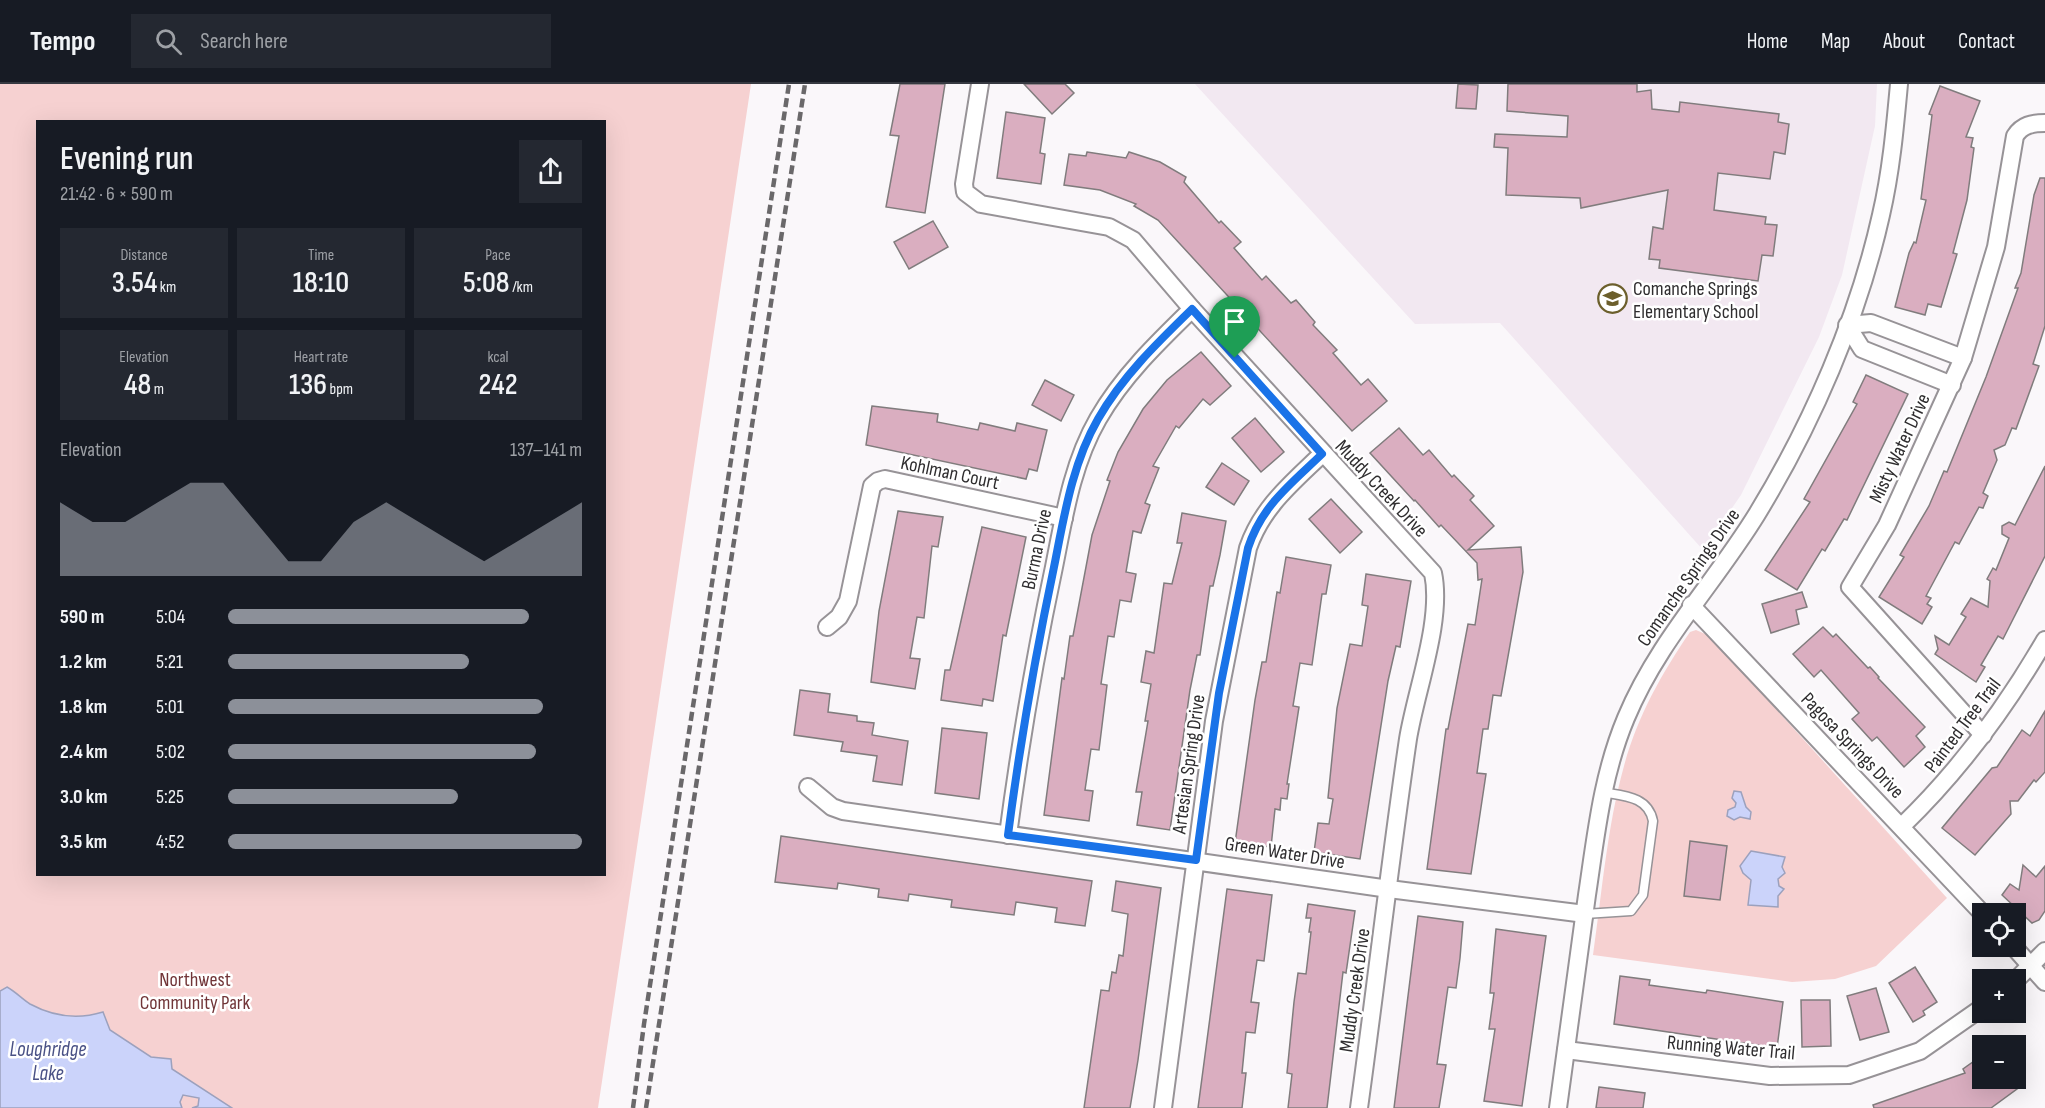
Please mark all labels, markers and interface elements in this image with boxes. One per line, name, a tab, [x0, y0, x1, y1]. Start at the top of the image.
search box	[131, 14, 551, 68]
text: Tempo	[30, 25, 95, 58]
icon: search	[152, 25, 185, 58]
text: Search here	[200, 28, 288, 55]
text: Home	[1747, 29, 1788, 54]
text: Map	[1821, 29, 1850, 54]
text: About	[1883, 29, 1925, 54]
text: Contact	[1958, 29, 2015, 54]
text: Evening run	[60, 139, 194, 179]
button: share	[519, 140, 582, 203]
text: 21:42 · 6 × 590 m	[60, 182, 173, 206]
text: Distance	[120, 246, 168, 265]
text: Time	[308, 246, 334, 265]
text: Pace	[485, 246, 511, 265]
text: 3.54	[112, 265, 157, 301]
text: 18:10	[293, 265, 349, 301]
text: 5:08	[463, 265, 510, 301]
place label: Comanche Springs Elementary School	[1633, 277, 1759, 324]
text: km	[157, 278, 176, 297]
text: /km	[510, 278, 533, 297]
school or university icon: Comanche Springs Elementary School	[1596, 283, 1628, 315]
pin	[1209, 296, 1260, 358]
icon: arrive	[1218, 305, 1251, 338]
text: Elevation	[119, 348, 169, 367]
text: Heart rate	[294, 348, 348, 367]
text: kcal	[487, 348, 509, 367]
text: 48	[124, 367, 151, 403]
text: 136	[289, 367, 327, 403]
text: 242	[479, 367, 517, 403]
text: m	[151, 380, 164, 399]
text: bpm	[327, 380, 353, 399]
street label: Misty Water Drive	[1864, 390, 1936, 507]
street label: Muddy Creek Drive	[1330, 435, 1433, 542]
text: Elevation	[60, 438, 122, 462]
text: 137–141 m	[510, 438, 582, 462]
street label: Kohlman Court	[898, 451, 1001, 495]
street label: Comanche Springs Drive	[1632, 504, 1745, 651]
street label: Burma Drive	[1017, 507, 1057, 592]
text: 590 m	[60, 605, 104, 629]
text: 5:04	[156, 605, 185, 629]
text: 1.2 km	[60, 650, 107, 674]
text: 5:21	[156, 650, 183, 674]
street label: Painted Tree Trail	[1919, 674, 2006, 778]
street label: Pagosa Springs Drive	[1796, 688, 1909, 804]
street label: Artesian Spring Drive	[1167, 693, 1211, 836]
text: 1.8 km	[60, 695, 107, 719]
text: 5:01	[156, 695, 184, 719]
text: 2.4 km	[60, 740, 108, 764]
text: 5:02	[156, 740, 185, 764]
text: 3.0 km	[60, 785, 107, 809]
text: 5:25	[156, 785, 184, 809]
text: 3.5 km	[60, 830, 107, 854]
text: 4:52	[156, 830, 184, 854]
street label: Green Water Drive	[1223, 832, 1347, 874]
map controls	[1972, 903, 2026, 1089]
button: locate	[1972, 903, 2026, 957]
street label: Muddy Creek Drive	[1334, 927, 1376, 1054]
park label: Northwest Community Park	[140, 968, 251, 1015]
button: +	[1972, 969, 2026, 1023]
street label: Running Water Trail	[1666, 1030, 1796, 1066]
button: −	[1972, 1035, 2026, 1089]
water label: Loughridge Lake	[10, 1037, 86, 1086]

